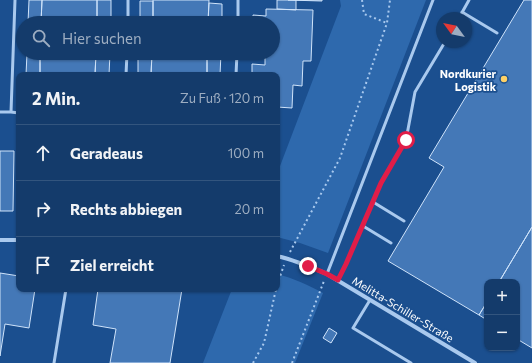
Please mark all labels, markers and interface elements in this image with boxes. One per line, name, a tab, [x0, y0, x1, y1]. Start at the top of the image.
north arrow	[436, 12, 472, 48]
search box	[16, 16, 280, 60]
icon: search	[30, 27, 52, 49]
text: Hier suchen	[62, 29, 142, 47]
place label: Nordkurier Logistik	[440, 67, 497, 93]
marker: Nordkurier Logistik	[499, 74, 509, 84]
text: 2 Min.	[32, 88, 80, 109]
text: Zu Fuß · 120 m	[180, 90, 264, 106]
route start	[397, 131, 415, 149]
icon: ahead	[32, 142, 54, 164]
text: Geradeaus	[70, 144, 143, 162]
text: 100 m	[228, 145, 264, 161]
icon: right	[32, 198, 54, 220]
text: Rechts abbiegen	[70, 200, 182, 218]
text: 20 m	[235, 201, 264, 217]
icon: arrive	[32, 254, 54, 276]
text: Ziel erreicht	[70, 256, 154, 274]
route end	[299, 257, 317, 275]
street label: Melitta-Schiller-Straße	[350, 274, 456, 345]
map controls	[484, 279, 520, 351]
button: +	[484, 279, 520, 315]
button: −	[484, 315, 520, 351]

